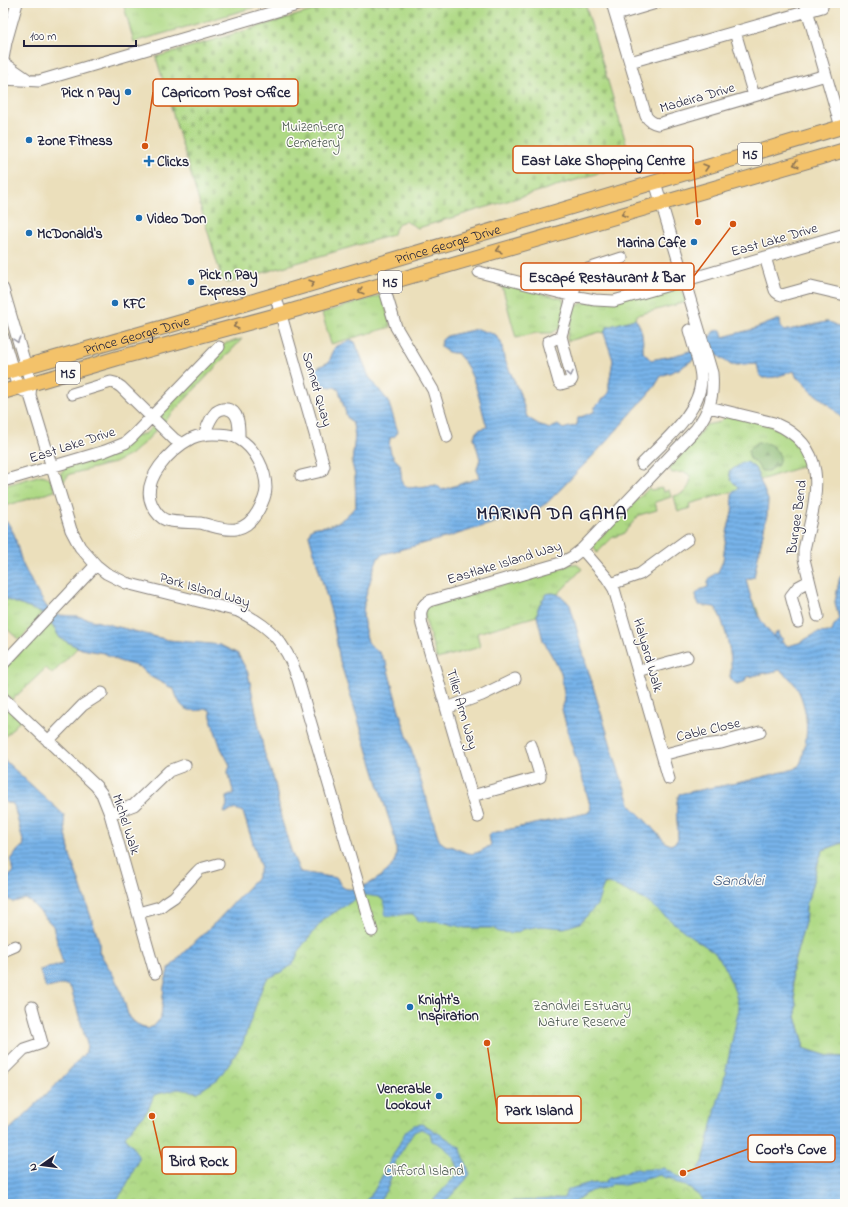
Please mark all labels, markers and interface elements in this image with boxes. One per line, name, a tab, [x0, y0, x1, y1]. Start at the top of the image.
scale bar	[24, 22, 136, 48]
text: 100 m	[30, 28, 57, 46]
street label: Madeira Drive	[657, 77, 738, 119]
callout: Capricorn Post Office	[153, 79, 298, 106]
text: Capricorn Post Office	[162, 82, 292, 104]
place label: Pick n Pay	[61, 83, 120, 106]
marker: Pick n Pay	[123, 87, 133, 97]
park label: Muizenberg Cemetery	[282, 117, 344, 155]
place label: Zone Fitness	[37, 131, 113, 152]
marker: Zone Fitness	[24, 135, 34, 145]
road number: M5	[738, 143, 762, 165]
callout: East Lake Shopping Centre	[513, 146, 693, 173]
text: East Lake Shopping Centre	[521, 150, 687, 174]
place label: Clicks	[157, 152, 189, 173]
marker: Clicks	[144, 156, 154, 166]
one-way arrow	[793, 159, 800, 168]
one-way arrow	[702, 163, 709, 172]
place label: Video Don	[146, 209, 206, 230]
one-way arrow	[621, 209, 628, 218]
marker: Video Don	[134, 213, 144, 223]
street label: East Lake Drive	[729, 218, 821, 263]
street label: Prince George Drive	[393, 219, 504, 271]
place label: McDonald's	[37, 224, 103, 245]
marker: McDonald's	[24, 228, 34, 238]
place label: Marina Cafe	[617, 233, 687, 254]
marker: Marina Cafe	[689, 237, 699, 247]
one-way arrow	[496, 245, 503, 254]
callout: Escapé Restaurant & Bar	[521, 263, 694, 290]
place label: Pick n Pay Express	[199, 265, 258, 302]
text: Escapé Restaurant & Bar	[529, 267, 686, 289]
road number: M5	[378, 271, 402, 293]
marker: Pick n Pay Express	[186, 277, 196, 287]
one-way arrow	[309, 279, 316, 288]
one-way arrow	[358, 286, 365, 295]
place label: KFC	[123, 294, 146, 315]
marker: KFC	[110, 298, 120, 308]
street label: Prince George Drive	[82, 311, 193, 361]
one-way arrow	[232, 321, 239, 330]
one-way arrow	[12, 336, 21, 343]
street label: Sonnet Quay	[295, 350, 337, 430]
road number: M5	[56, 362, 80, 384]
one-way arrow	[566, 370, 574, 377]
street label: East Lake Drive	[27, 421, 119, 469]
street label: Burgee Bend	[782, 479, 814, 557]
district label: MARINA DA GAMA	[476, 502, 628, 528]
street label: Eastlake Island Way	[445, 536, 565, 592]
street label: Park Island Way	[156, 567, 253, 614]
street label: Halyard Walk	[626, 616, 668, 696]
street label: Tiller Arm Way	[439, 667, 483, 753]
street label: Cable Close	[674, 713, 743, 748]
street label: Michel Walk	[106, 791, 146, 858]
water label: Sandvlei	[712, 870, 765, 892]
place label: Knight's Inspiration	[418, 990, 479, 1027]
park label: Zandvlei Estuary Nature Reserve	[533, 996, 631, 1033]
marker: Knight's Inspiration	[405, 1002, 415, 1012]
place label: Venerable Lookout	[376, 1079, 432, 1116]
marker: Venerable Lookout	[434, 1091, 444, 1101]
callout: Park Island	[497, 1096, 581, 1123]
text: Park Island	[505, 1100, 574, 1122]
callout: Coot's Cove	[748, 1135, 835, 1162]
text: Coot's Cove	[756, 1139, 828, 1161]
north arrow	[22, 1145, 62, 1185]
callout: Bird Rock	[162, 1147, 236, 1174]
text: Bird Rock	[169, 1151, 229, 1173]
park label: Clifford Island	[384, 1161, 464, 1182]
text: N	[25, 1162, 42, 1173]

